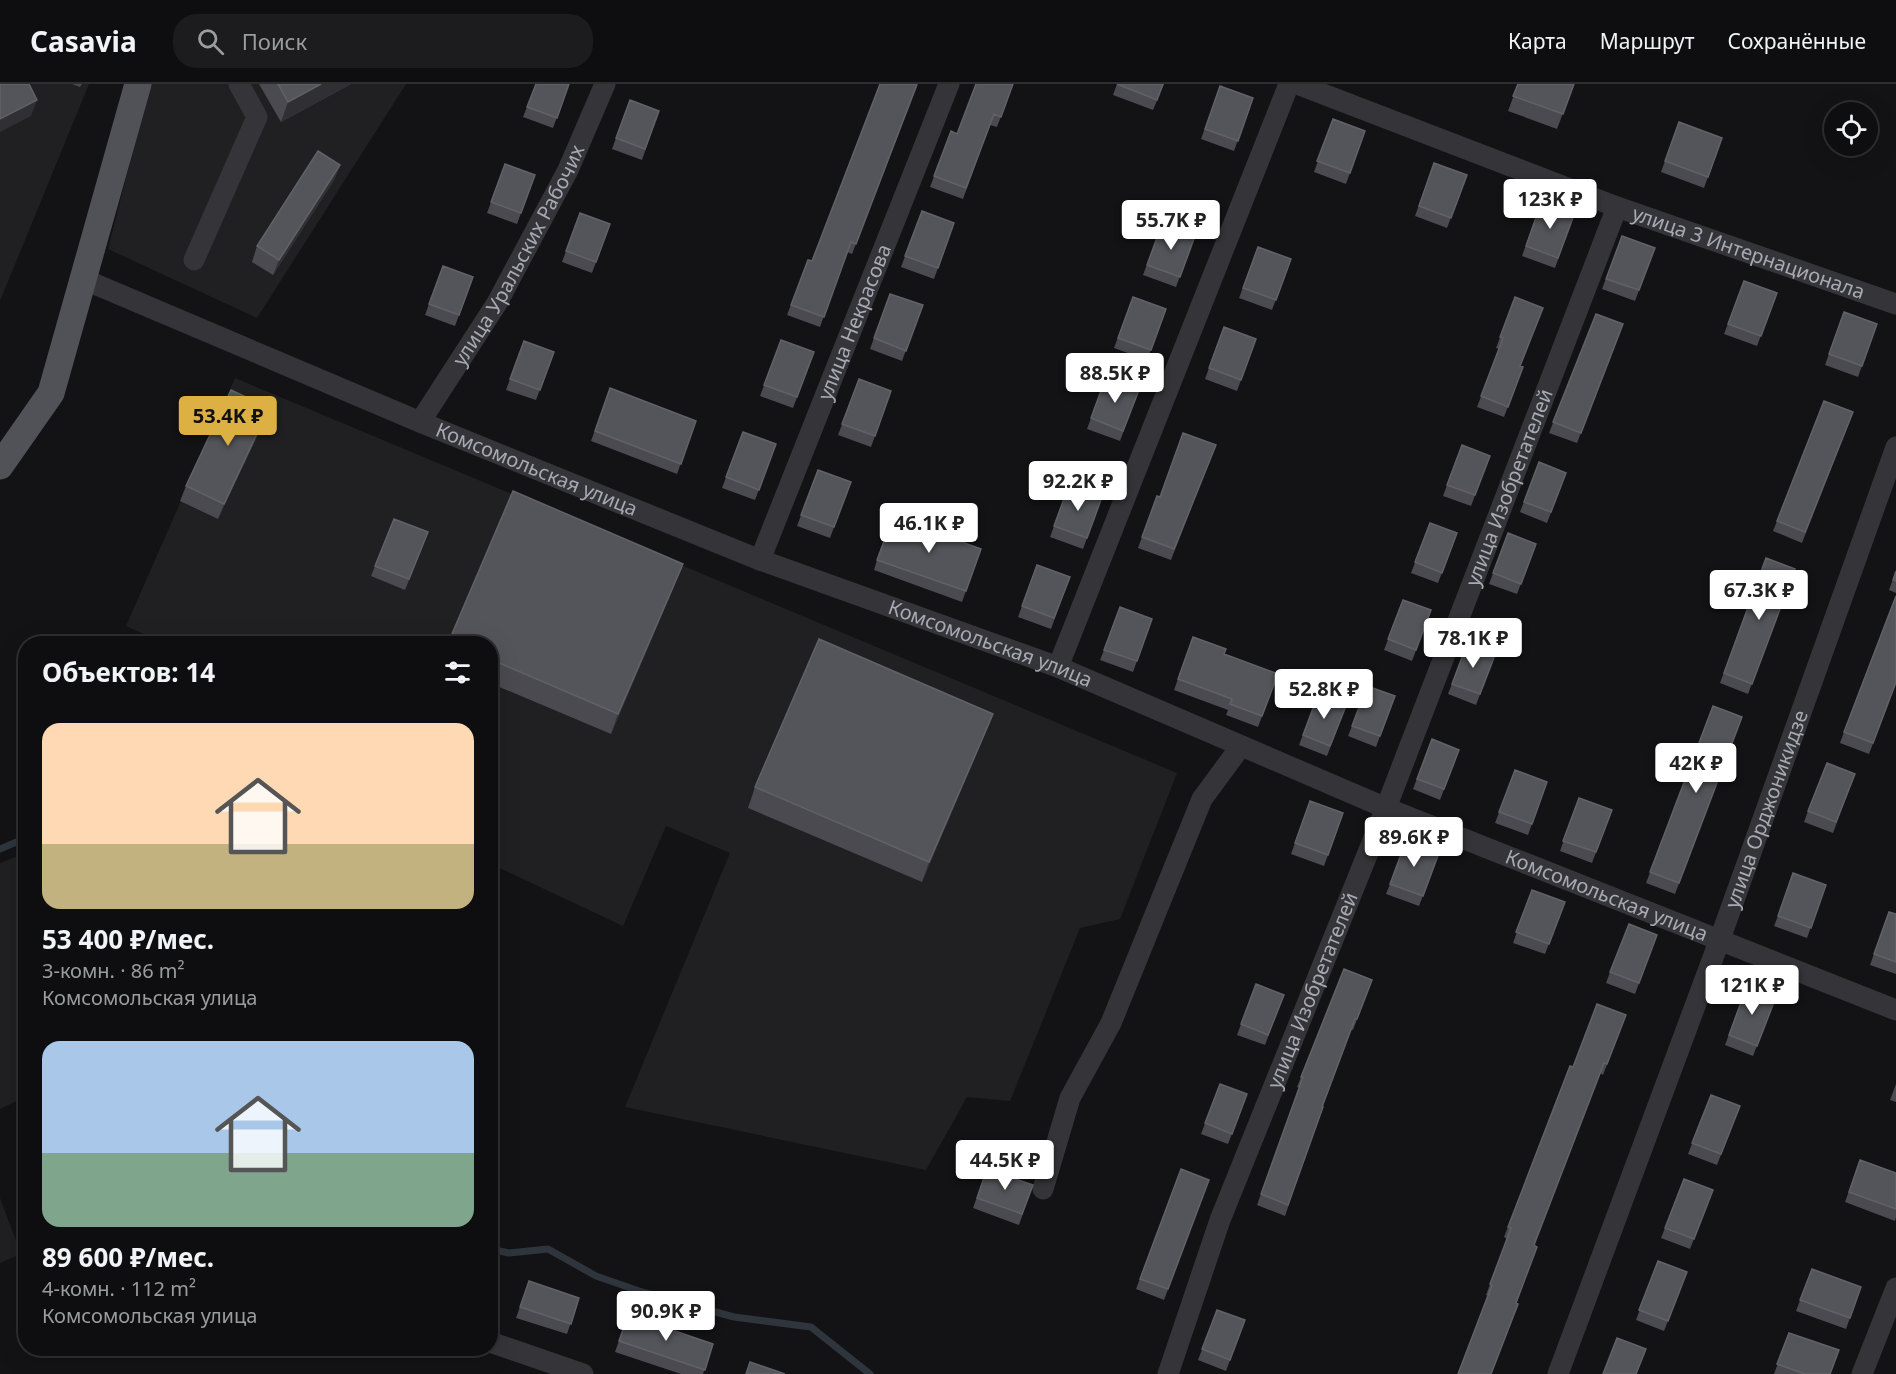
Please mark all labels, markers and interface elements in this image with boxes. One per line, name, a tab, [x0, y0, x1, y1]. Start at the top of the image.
search box	[173, 14, 593, 68]
text: Casavia	[30, 22, 137, 60]
icon: search	[194, 25, 227, 58]
text: Поиск	[242, 26, 307, 56]
text: Карта	[1508, 27, 1567, 55]
text: Маршрут	[1600, 27, 1695, 55]
text: Сохранённые	[1728, 27, 1866, 55]
map controls	[1824, 102, 1878, 156]
button: locate	[1824, 102, 1878, 156]
street label: улица Уральских Рабочих	[446, 140, 591, 371]
pin: 123K ₽	[1501, 179, 1599, 230]
text: 123K ₽	[1518, 185, 1582, 212]
street label: улица 3 Интернационала	[1629, 199, 1869, 305]
pin: 55.7K ₽	[1116, 200, 1226, 251]
text: 55.7K ₽	[1136, 206, 1206, 233]
street label: улица Некрасова	[811, 240, 897, 404]
pin: 88.5K ₽	[1060, 353, 1170, 404]
text: 88.5K ₽	[1080, 359, 1150, 386]
street label: улица Изобретателей	[1459, 385, 1559, 590]
pin: 53.4K ₽	[173, 396, 283, 447]
text: 53.4K ₽	[193, 402, 263, 429]
street label: Комсомольская улица	[432, 416, 642, 522]
pin: 92.2K ₽	[1023, 461, 1133, 512]
text: 92.2K ₽	[1043, 467, 1113, 494]
pin: 46.1K ₽	[874, 503, 984, 554]
text: 46.1K ₽	[894, 509, 964, 536]
pin: 67.3K ₽	[1704, 570, 1814, 621]
text: 67.3K ₽	[1724, 576, 1794, 603]
street label: Комсомольская улица	[885, 593, 1097, 693]
pin: 78.1K ₽	[1418, 618, 1528, 669]
text: 78.1K ₽	[1438, 624, 1508, 651]
text: Объектов: 14	[42, 654, 215, 690]
icon: filters	[441, 656, 474, 689]
pin: 52.8K ₽	[1269, 669, 1379, 720]
text: 52.8K ₽	[1289, 675, 1359, 702]
street label: улица Орджоникидзе	[1718, 706, 1814, 912]
pin: 42K ₽	[1654, 743, 1738, 794]
text: 42K ₽	[1669, 749, 1723, 776]
icon: home	[204, 762, 312, 870]
pin: 89.6K ₽	[1359, 817, 1469, 868]
text: 89.6K ₽	[1379, 823, 1449, 850]
street label: Комсомольская улица	[1502, 843, 1712, 947]
street label: улица Изобретателей	[1260, 888, 1364, 1092]
text: 53 400 ₽/мес.	[42, 921, 214, 957]
text: 3-комн. · 86 m²	[42, 957, 185, 984]
pin: 121K ₽	[1703, 965, 1801, 1016]
text: 121K ₽	[1720, 971, 1784, 998]
text: Комсомольская улица	[42, 984, 257, 1011]
icon: home	[204, 1080, 312, 1188]
pin: 44.5K ₽	[950, 1140, 1060, 1191]
text: 44.5K ₽	[970, 1146, 1040, 1173]
text: 89 600 ₽/мес.	[42, 1239, 214, 1275]
text: 4-комн. · 112 m²	[42, 1275, 196, 1302]
pin: 90.9K ₽	[611, 1291, 721, 1342]
text: 90.9K ₽	[631, 1297, 701, 1324]
text: Комсомольская улица	[42, 1302, 257, 1329]

